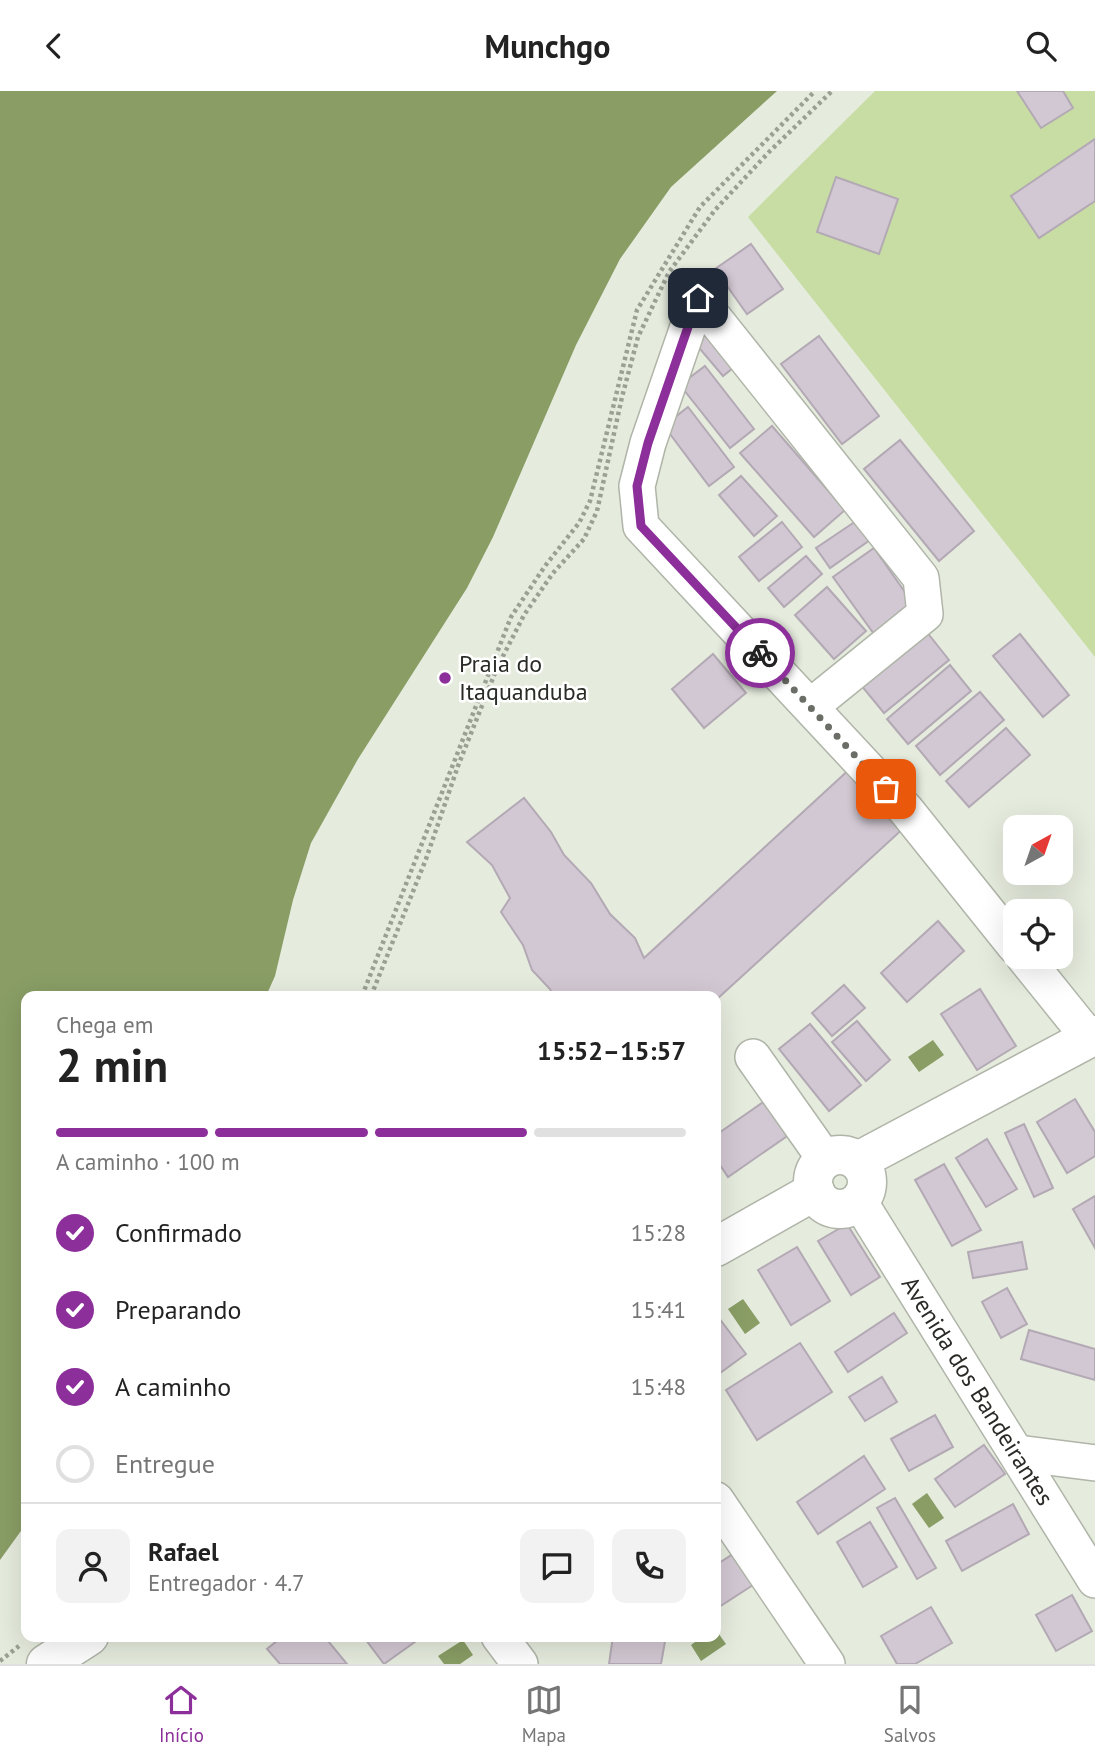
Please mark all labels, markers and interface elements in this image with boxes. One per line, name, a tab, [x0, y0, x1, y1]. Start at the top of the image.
text: Munchgo	[485, 25, 610, 67]
icon: back	[35, 27, 73, 65]
icon: search	[1022, 27, 1060, 65]
pin	[668, 268, 728, 328]
icon: home	[679, 279, 717, 317]
courier	[725, 618, 795, 688]
icon: bike	[741, 634, 779, 672]
place label: Praia do Itaquanduba	[459, 648, 588, 707]
marker: Praia do Itaquanduba	[437, 670, 453, 686]
pin	[856, 759, 916, 819]
icon: bag	[867, 770, 905, 808]
north arrow	[1003, 815, 1073, 885]
map controls	[1003, 815, 1073, 969]
button: locate	[1003, 899, 1073, 969]
text: Chega em	[56, 1010, 153, 1039]
text: 15:52–15:57	[537, 1034, 686, 1067]
text: 2 min	[56, 1035, 168, 1095]
text: A caminho · 100 m	[56, 1147, 240, 1176]
icon: check	[56, 1214, 94, 1252]
text: Confirmado	[115, 1216, 242, 1249]
text: 15:28	[631, 1218, 686, 1247]
street label: Avenida dos Bandeirantes	[895, 1271, 1061, 1511]
icon: check	[56, 1291, 94, 1329]
text: Preparando	[115, 1293, 242, 1326]
text: 15:41	[631, 1295, 686, 1324]
icon: check	[56, 1368, 94, 1406]
text: A caminho	[115, 1370, 231, 1403]
text: 15:48	[631, 1372, 686, 1401]
text: Entregue	[115, 1447, 215, 1480]
button: person	[56, 1529, 130, 1603]
button: chat	[520, 1529, 594, 1603]
button: phone	[612, 1529, 686, 1603]
text: Rafael	[148, 1535, 219, 1568]
text: Entregador · 4.7	[148, 1568, 305, 1597]
tab: Início	[159, 1681, 204, 1747]
tab: Mapa	[522, 1681, 566, 1747]
tab: Salvos	[884, 1681, 936, 1747]

